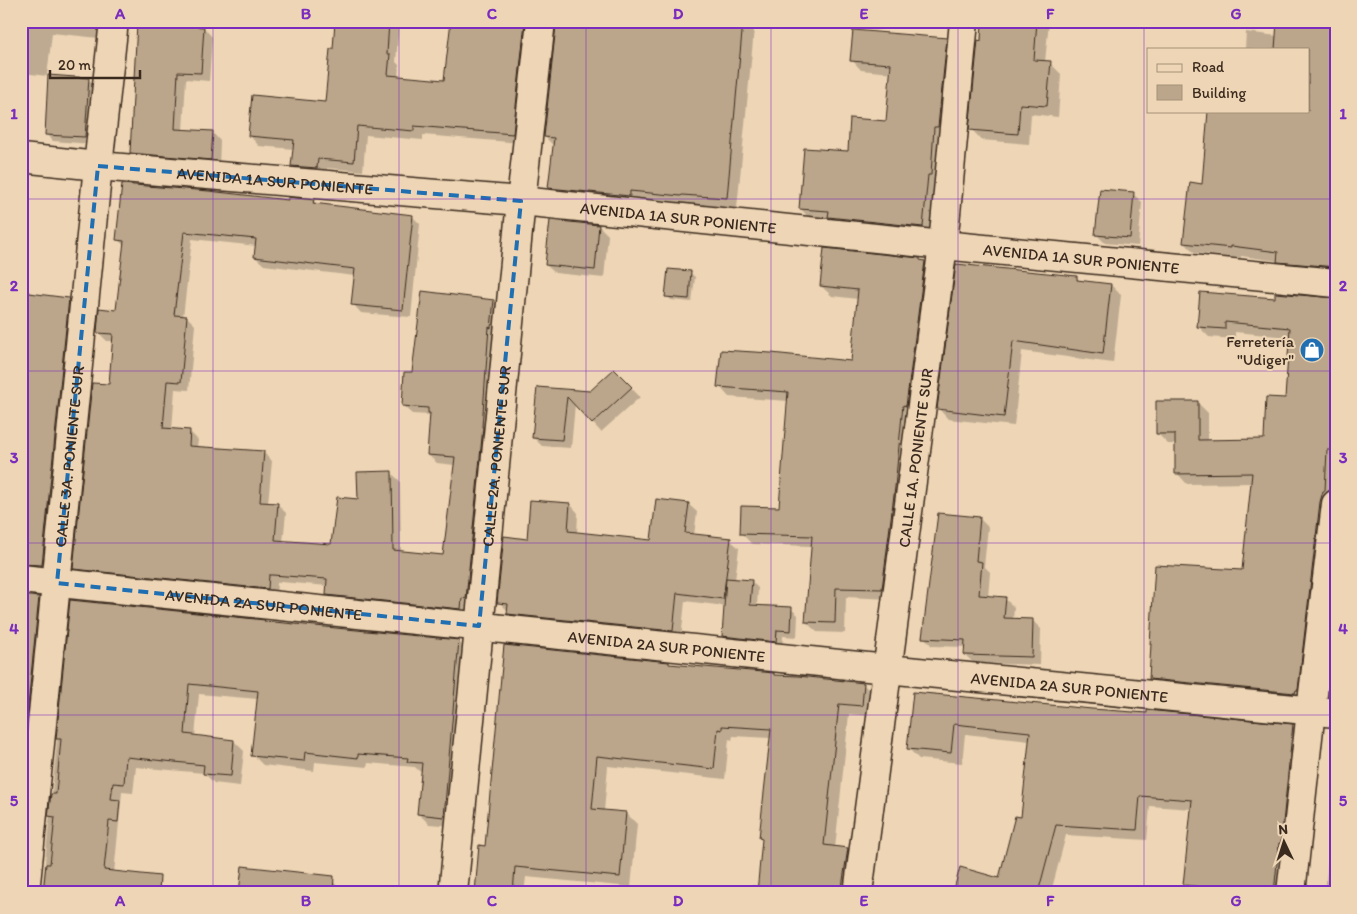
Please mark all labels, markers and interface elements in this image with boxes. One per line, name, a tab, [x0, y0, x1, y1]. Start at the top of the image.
text: A	[114, 4, 126, 23]
text: B	[301, 4, 312, 23]
text: C	[487, 4, 498, 23]
text: D	[673, 4, 684, 23]
text: E	[860, 4, 869, 23]
text: F	[1046, 4, 1055, 23]
text: G	[1230, 4, 1242, 23]
scale bar	[50, 48, 140, 80]
legend	[1147, 48, 1310, 112]
text: 20 m	[58, 56, 92, 74]
text: Road	[1192, 58, 1225, 76]
text: Building	[1192, 84, 1246, 102]
text: 1	[10, 104, 18, 123]
text: 1	[1339, 104, 1347, 123]
street label: AVENIDA 1A SUR PONIENTE	[176, 164, 374, 199]
street label: AVENIDA 1A SUR PONIENTE	[579, 198, 777, 238]
street label: AVENIDA 1A SUR PONIENTE	[982, 240, 1180, 278]
text: 2	[10, 276, 19, 295]
text: 2	[1339, 276, 1348, 295]
place label: Ferretería "Udiger"	[1226, 332, 1295, 369]
shop icon: Ferretería "Udiger"	[1299, 337, 1325, 363]
street label: CALLE 3A. PONIENTE SUR	[51, 365, 88, 548]
street label: CALLE 2A. PONIENTE SUR	[478, 365, 515, 548]
street label: CALLE 1A. PONIENTE SUR	[894, 367, 937, 549]
text: 3	[10, 448, 19, 467]
text: 3	[1339, 448, 1348, 467]
street label: AVENIDA 2A SUR PONIENTE	[164, 585, 363, 624]
text: 4	[9, 619, 19, 638]
text: 4	[1338, 619, 1348, 638]
street label: AVENIDA 2A SUR PONIENTE	[567, 627, 766, 666]
street label: AVENIDA 2A SUR PONIENTE	[970, 668, 1169, 707]
text: 5	[10, 791, 19, 810]
text: 5	[1339, 791, 1348, 810]
north arrow	[1260, 816, 1310, 866]
text: N	[1278, 821, 1288, 838]
text: A	[114, 891, 126, 910]
text: B	[301, 891, 312, 910]
text: C	[487, 891, 498, 910]
text: D	[673, 891, 684, 910]
text: E	[860, 891, 869, 910]
text: F	[1046, 891, 1055, 910]
text: G	[1230, 891, 1242, 910]

